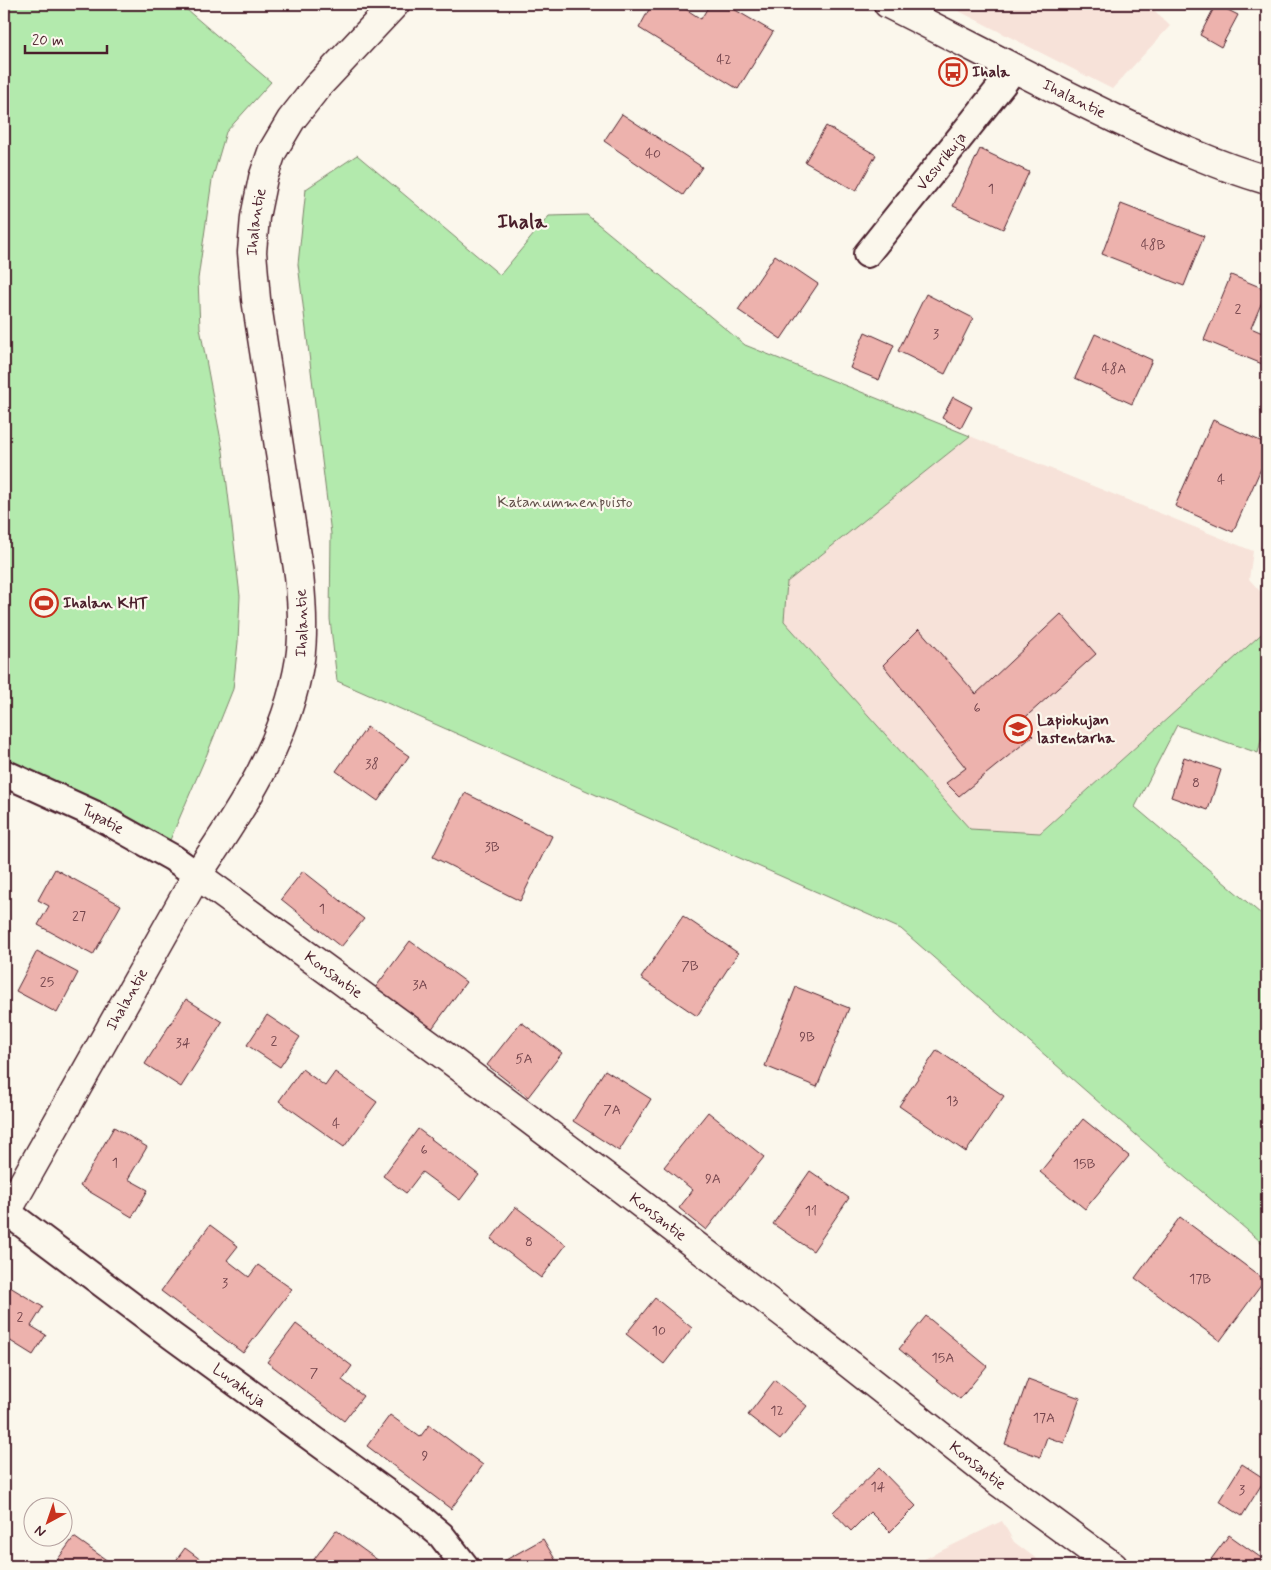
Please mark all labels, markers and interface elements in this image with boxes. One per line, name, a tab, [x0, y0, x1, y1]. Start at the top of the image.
scale bar	[25, 22, 108, 54]
text: 20 m	[32, 31, 64, 51]
house number: 42	[716, 51, 732, 69]
bus stop icon: Ihala	[938, 57, 968, 87]
place label: Ihala	[972, 62, 1010, 83]
street label: Ihalantie	[1039, 74, 1110, 123]
street label: Vesurikuja	[911, 127, 971, 195]
house number: 40	[645, 145, 661, 163]
house number: 1	[988, 180, 994, 198]
street label: Ihalantie	[241, 186, 271, 257]
district label: Ihala	[497, 208, 548, 236]
house number: 48B	[1141, 236, 1165, 254]
house number: 2	[1235, 300, 1242, 318]
house number: 3	[933, 325, 939, 343]
house number: 48A	[1102, 360, 1126, 378]
house number: 4	[1217, 471, 1225, 489]
park label: Katanummenpuisto	[497, 492, 633, 513]
sports icon: Ihalan KHT	[29, 588, 59, 618]
street label: Ihalantie	[290, 588, 313, 658]
place label: Ihalan KHT	[63, 593, 149, 614]
house number: 6	[973, 699, 981, 717]
place label: Lapiokujan lastentarha	[1037, 710, 1115, 749]
school or university icon: Lapiokujan lastentarha	[1003, 714, 1033, 744]
house number: 38	[365, 755, 379, 773]
house number: 8	[1192, 774, 1200, 792]
street label: Tupatie	[78, 799, 128, 839]
house number: 3B	[484, 838, 500, 856]
house number: 1	[319, 900, 325, 918]
house number: 27	[72, 907, 86, 925]
street label: Konsantie	[300, 946, 367, 1003]
house number: 7B	[681, 957, 699, 975]
street label: Ihalantie	[101, 964, 153, 1034]
house number: 25	[40, 973, 54, 991]
house number: 3A	[412, 976, 428, 994]
house number: 9B	[799, 1028, 815, 1046]
house number: 2	[271, 1032, 278, 1050]
house number: 34	[176, 1034, 191, 1052]
house number: 5A	[515, 1050, 533, 1068]
house number: 13	[946, 1092, 958, 1110]
house number: 7A	[603, 1101, 621, 1119]
house number: 4	[332, 1115, 340, 1133]
house number: 6	[420, 1141, 428, 1159]
house number: 1	[112, 1154, 118, 1172]
house number: 15B	[1073, 1155, 1095, 1173]
house number: 9A	[705, 1170, 721, 1188]
street label: Konsantie	[625, 1188, 691, 1246]
house number: 11	[805, 1202, 817, 1220]
house number: 8	[525, 1233, 533, 1251]
house number: 17B	[1189, 1270, 1211, 1288]
house number: 3	[222, 1274, 228, 1292]
house number: 2	[17, 1308, 24, 1326]
house number: 10	[652, 1322, 666, 1340]
house number: 15A	[932, 1349, 954, 1367]
street label: Luvakuja	[208, 1359, 271, 1412]
house number: 7	[310, 1364, 319, 1382]
house number: 12	[770, 1402, 784, 1420]
house number: 17A	[1033, 1409, 1055, 1427]
street label: Konsantie	[945, 1436, 1011, 1495]
house number: 9	[422, 1447, 429, 1465]
house number: 14	[871, 1478, 886, 1496]
house number: 3	[1239, 1481, 1245, 1499]
north arrow	[22, 1498, 72, 1548]
text: N	[31, 1521, 50, 1541]

